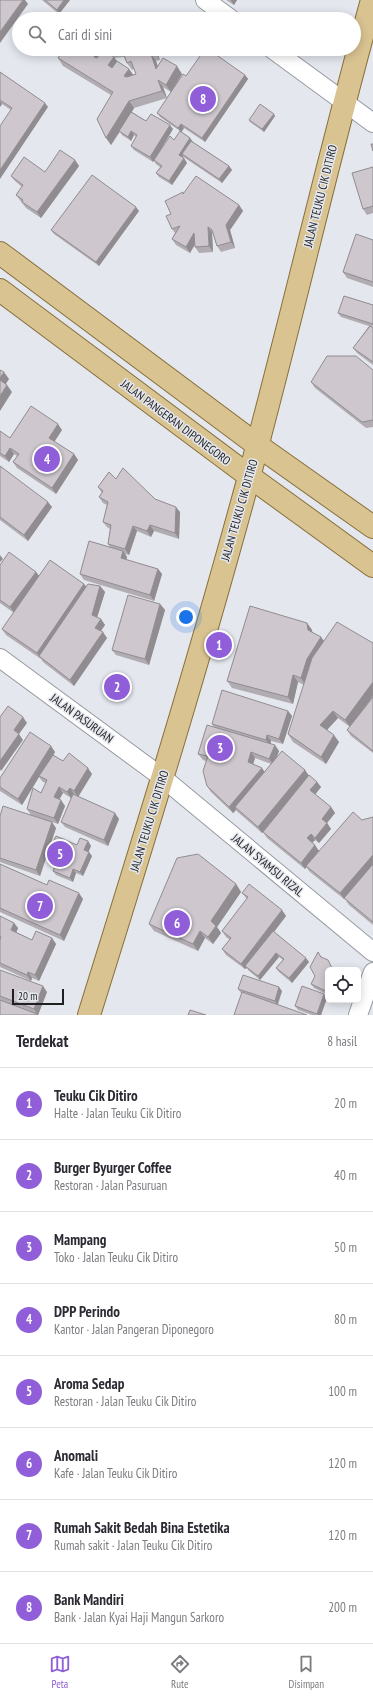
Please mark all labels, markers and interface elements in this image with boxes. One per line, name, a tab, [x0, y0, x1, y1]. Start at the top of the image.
search box	[12, 12, 361, 56]
icon: search	[26, 23, 48, 45]
text: Cari di sini	[58, 25, 112, 44]
pin: 8	[190, 84, 216, 114]
street label: JALAN TEUKU CIK DITIRO	[300, 143, 340, 250]
street label: JALAN PANGERAN DIPONEGORO	[117, 375, 234, 468]
pin: 4	[34, 444, 60, 474]
street label: JALAN TEUKU CIK DITIRO	[217, 457, 261, 564]
your location	[176, 607, 196, 627]
pin: 1	[206, 630, 232, 660]
pin: 2	[104, 672, 130, 702]
street label: JALAN PASURUAN	[47, 690, 116, 746]
pin: 3	[207, 733, 233, 763]
street label: JALAN TEUKU CIK DITIRO	[126, 768, 172, 874]
street label: JALAN SYAMSU RIZAL	[228, 830, 307, 900]
pin: 5	[47, 839, 73, 869]
pin: 7	[27, 891, 53, 921]
pin: 6	[164, 908, 190, 938]
map controls	[325, 967, 361, 1003]
button: locate	[325, 967, 361, 1003]
scale bar	[12, 987, 64, 1006]
text: 20 m	[18, 989, 37, 1003]
text: Terdekat	[16, 1030, 68, 1052]
text: 8 hasil	[327, 1033, 357, 1050]
text: Teuku Cik Ditiro	[54, 1086, 138, 1105]
text: 1	[26, 1095, 32, 1112]
text: 20 m	[334, 1095, 357, 1112]
text: Halte · Jalan Teuku Cik Ditiro	[54, 1105, 181, 1122]
text: Burger Byurger Coffee	[54, 1158, 172, 1177]
text: 2	[26, 1167, 32, 1184]
text: 40 m	[334, 1167, 357, 1184]
text: Restoran · Jalan Pasuruan	[54, 1177, 167, 1194]
text: Mampang	[54, 1230, 106, 1249]
text: 3	[26, 1239, 32, 1256]
text: 50 m	[334, 1239, 357, 1256]
text: Toko · Jalan Teuku Cik Ditiro	[54, 1249, 178, 1266]
text: DPP Perindo	[54, 1302, 120, 1321]
text: 4	[26, 1311, 32, 1328]
text: 80 m	[334, 1311, 357, 1328]
text: Kantor · Jalan Pangeran Diponegoro	[54, 1321, 214, 1338]
text: Aroma Sedap	[54, 1374, 124, 1393]
text: 5	[26, 1383, 32, 1400]
text: 100 m	[328, 1383, 357, 1400]
text: Restoran · Jalan Teuku Cik Ditiro	[54, 1393, 196, 1410]
text: Anomali	[54, 1446, 98, 1465]
text: 6	[26, 1455, 32, 1472]
text: 120 m	[328, 1455, 357, 1472]
text: Kafe · Jalan Teuku Cik Ditiro	[54, 1465, 177, 1482]
text: Rumah Sakit Bedah Bina Estetika	[54, 1518, 230, 1537]
text: 7	[26, 1527, 32, 1544]
text: 120 m	[328, 1527, 357, 1544]
text: Rumah sakit · Jalan Teuku Cik Ditiro	[54, 1537, 212, 1554]
text: Bank Mandiri	[54, 1590, 124, 1609]
text: 8	[26, 1599, 32, 1616]
text: 200 m	[328, 1599, 357, 1616]
text: Bank · Jalan Kyai Haji Mangun Sarkoro	[54, 1609, 224, 1626]
tab: Peta	[49, 1653, 71, 1691]
tab: Rute	[169, 1653, 191, 1691]
tab: Disimpan	[289, 1653, 324, 1691]

